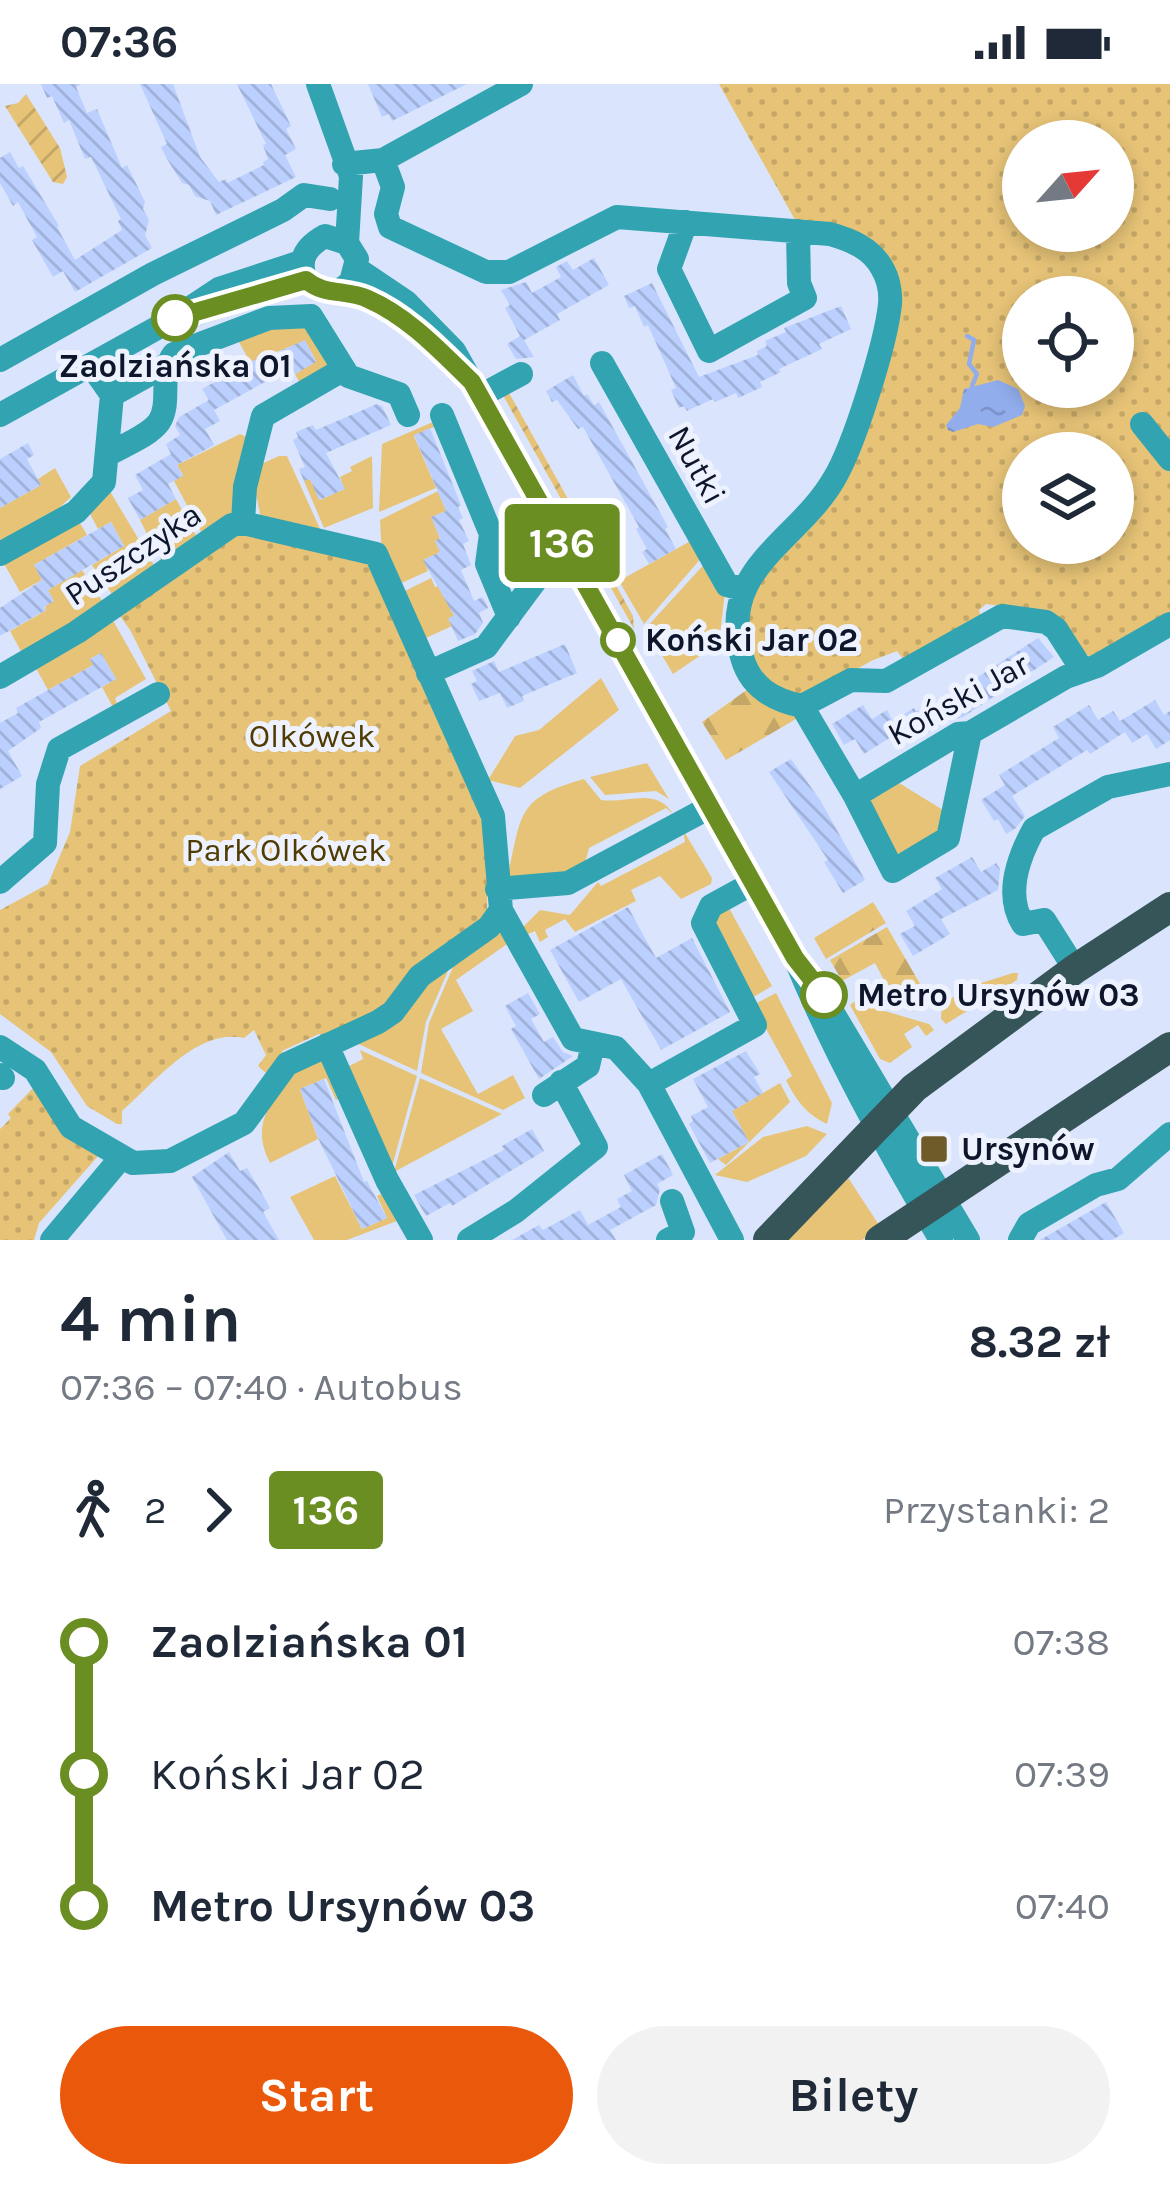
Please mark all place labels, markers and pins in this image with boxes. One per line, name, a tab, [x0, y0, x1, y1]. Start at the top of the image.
marker: Zaolziańska 01	[153, 296, 197, 340]
place label: Zaolziańska 01	[58, 347, 292, 385]
place label: Koński Jar 02	[645, 621, 858, 659]
marker: Koński Jar 02	[602, 624, 634, 656]
marker: Metro Ursynów 03	[802, 973, 846, 1017]
place label: Metro Ursynów 03	[857, 976, 1140, 1014]
place label: Ursynów	[961, 1130, 1094, 1168]
marker: Ursynów	[918, 1133, 950, 1165]

